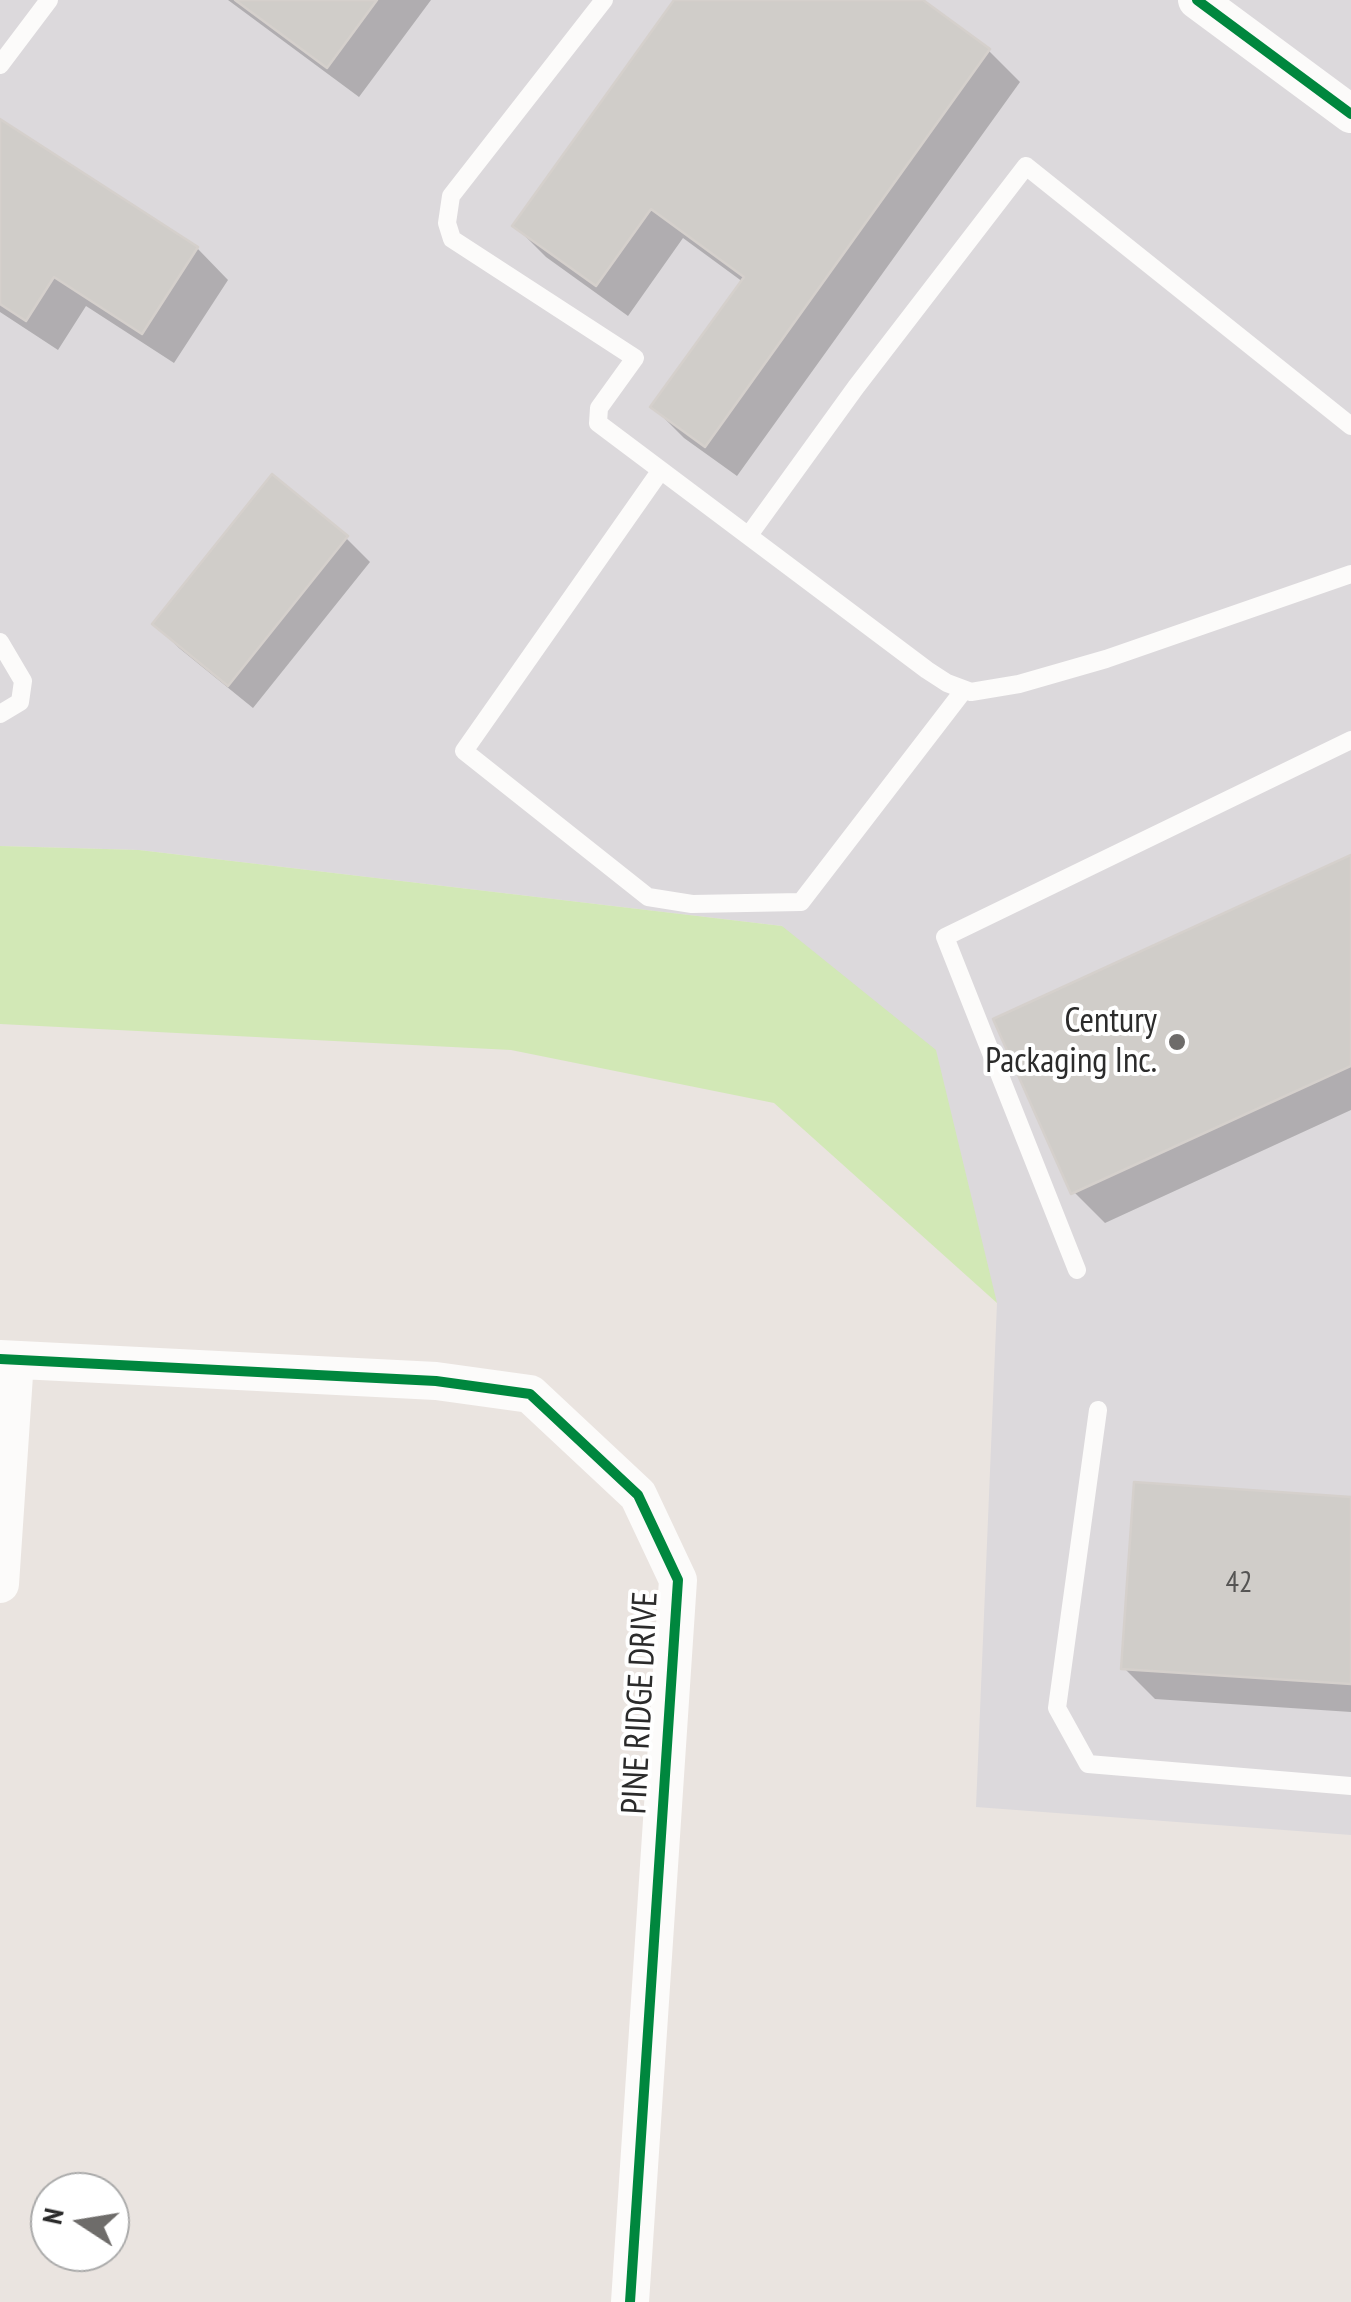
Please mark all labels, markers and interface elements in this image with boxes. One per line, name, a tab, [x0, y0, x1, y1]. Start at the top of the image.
place label: Century Packaging Inc.	[985, 1001, 1157, 1083]
marker: Century Packaging Inc.	[1166, 1031, 1188, 1053]
house number: 42	[1226, 1565, 1252, 1601]
street label: PINE RIDGE DRIVE	[614, 1591, 668, 1815]
north arrow	[30, 2172, 130, 2272]
text: N	[32, 2205, 72, 2227]

